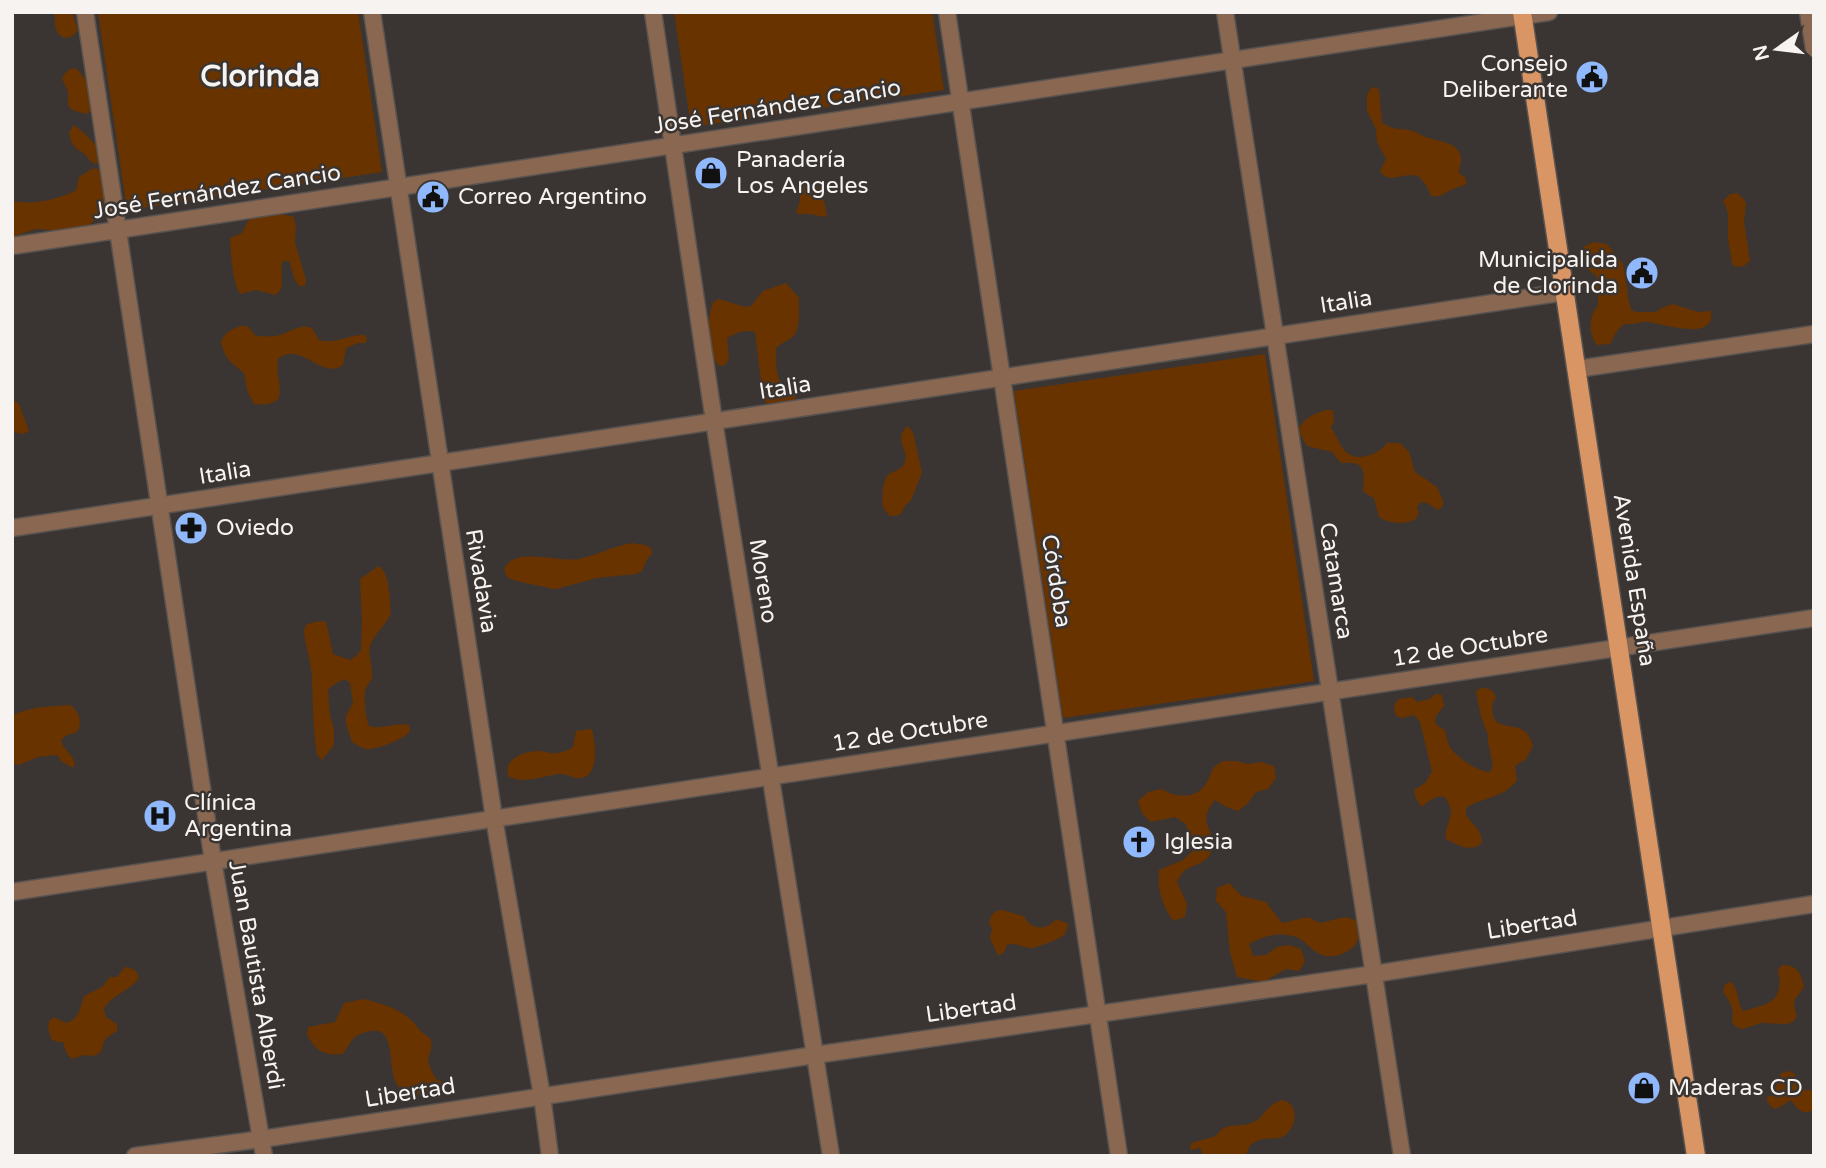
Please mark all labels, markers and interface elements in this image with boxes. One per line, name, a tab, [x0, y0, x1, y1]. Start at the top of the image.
north arrow	[1742, 14, 1812, 84]
text: N	[1749, 43, 1774, 63]
place label: Consejo Deliberante	[1442, 50, 1568, 104]
district label: Clorinda	[200, 58, 320, 95]
public building icon: Consejo Deliberante	[1573, 58, 1611, 96]
street label: José Fernández Cancio	[651, 74, 903, 140]
place label: Panadería Los Angeles	[736, 146, 869, 200]
shop icon: Panadería Los Angeles	[692, 154, 730, 192]
street label: José Fernández Cancio	[91, 159, 343, 225]
public building icon: Correo Argentino	[414, 178, 452, 216]
place label: Correo Argentino	[458, 183, 647, 211]
place label: Municipalida de Clorinda	[1478, 246, 1618, 300]
public building icon: Municipalida de Clorinda	[1623, 254, 1661, 292]
street label: Italia	[1318, 284, 1374, 320]
street label: Italia	[757, 370, 813, 406]
street label: Italia	[197, 455, 253, 491]
street label: Avenida España	[1607, 492, 1661, 668]
pharmacy icon: Oviedo	[172, 509, 210, 547]
place label: Oviedo	[216, 514, 294, 542]
street label: Catamarca	[1313, 521, 1359, 641]
street label: Rivadavia	[459, 527, 503, 635]
street label: Córdoba	[1035, 532, 1077, 630]
street label: Moreno	[742, 537, 784, 625]
street label: 12 de Octubre	[1390, 621, 1550, 673]
street label: 12 de Octubre	[830, 706, 990, 758]
place label: Clínica Argentina	[184, 789, 292, 843]
hospital icon: Clínica Argentina	[141, 797, 179, 835]
church icon: Iglesia	[1120, 823, 1158, 861]
place label: Iglesia	[1164, 828, 1233, 856]
street label: Juan Bautista Alberdi	[222, 858, 290, 1092]
street label: Libertad	[1485, 904, 1579, 946]
street label: Libertad	[924, 989, 1018, 1029]
shop icon: Maderas CD	[1625, 1069, 1663, 1107]
street label: Libertad	[363, 1072, 457, 1114]
place label: Maderas CD	[1668, 1074, 1803, 1102]

